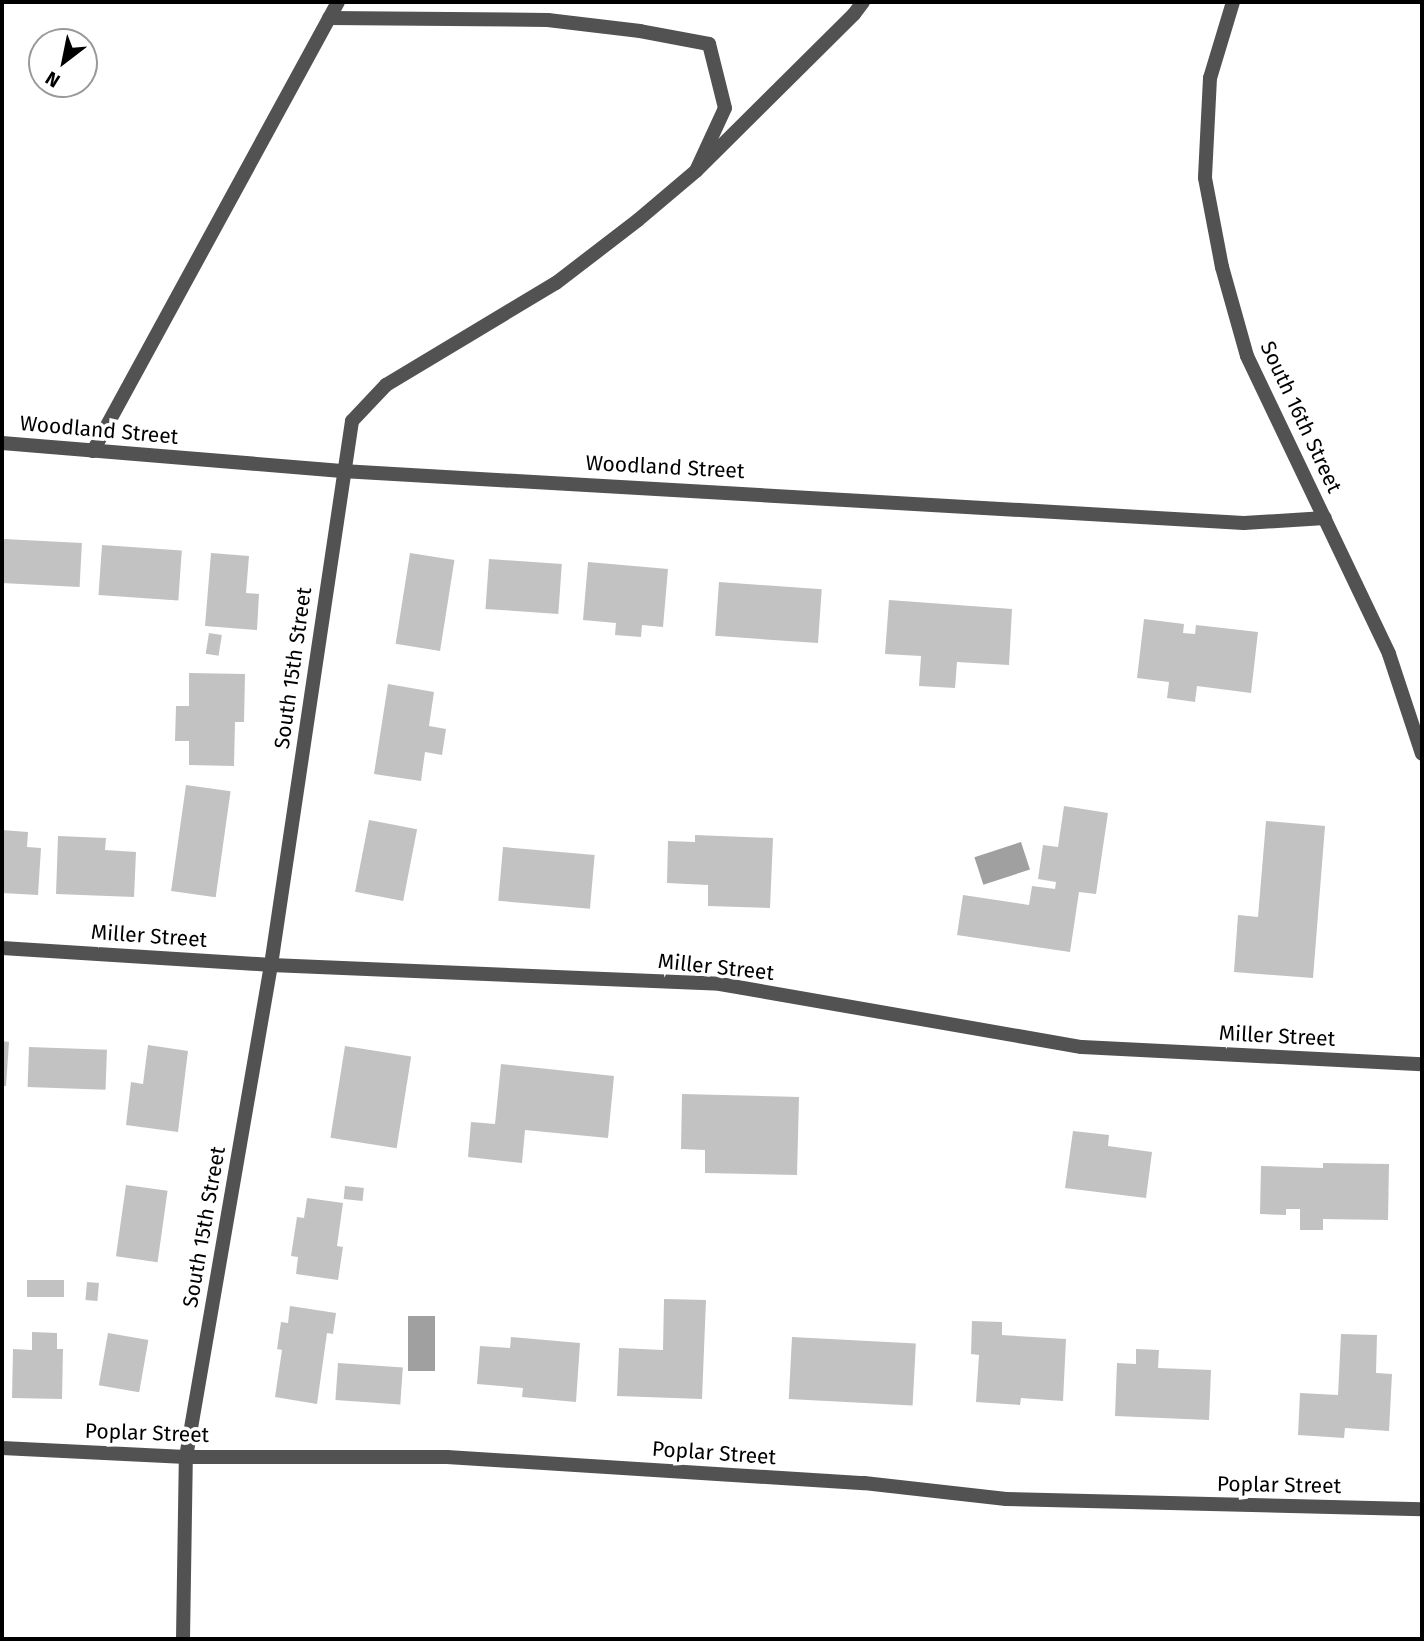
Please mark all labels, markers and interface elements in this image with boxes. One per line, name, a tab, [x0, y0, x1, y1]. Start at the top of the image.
north arrow	[28, 28, 98, 98]
text: N	[41, 66, 64, 93]
street label: South 16th Street	[1255, 337, 1347, 497]
street label: Woodland Street	[19, 411, 179, 449]
street label: Woodland Street	[585, 450, 745, 484]
street label: South 15th Street	[269, 585, 317, 751]
street label: Miller Street	[90, 919, 208, 953]
street label: Miller Street	[657, 948, 775, 986]
street label: Miller Street	[1218, 1020, 1336, 1052]
street label: South 15th Street	[177, 1144, 231, 1310]
street label: Poplar Street	[84, 1418, 210, 1448]
street label: Poplar Street	[651, 1436, 777, 1470]
street label: Poplar Street	[1217, 1471, 1341, 1499]

